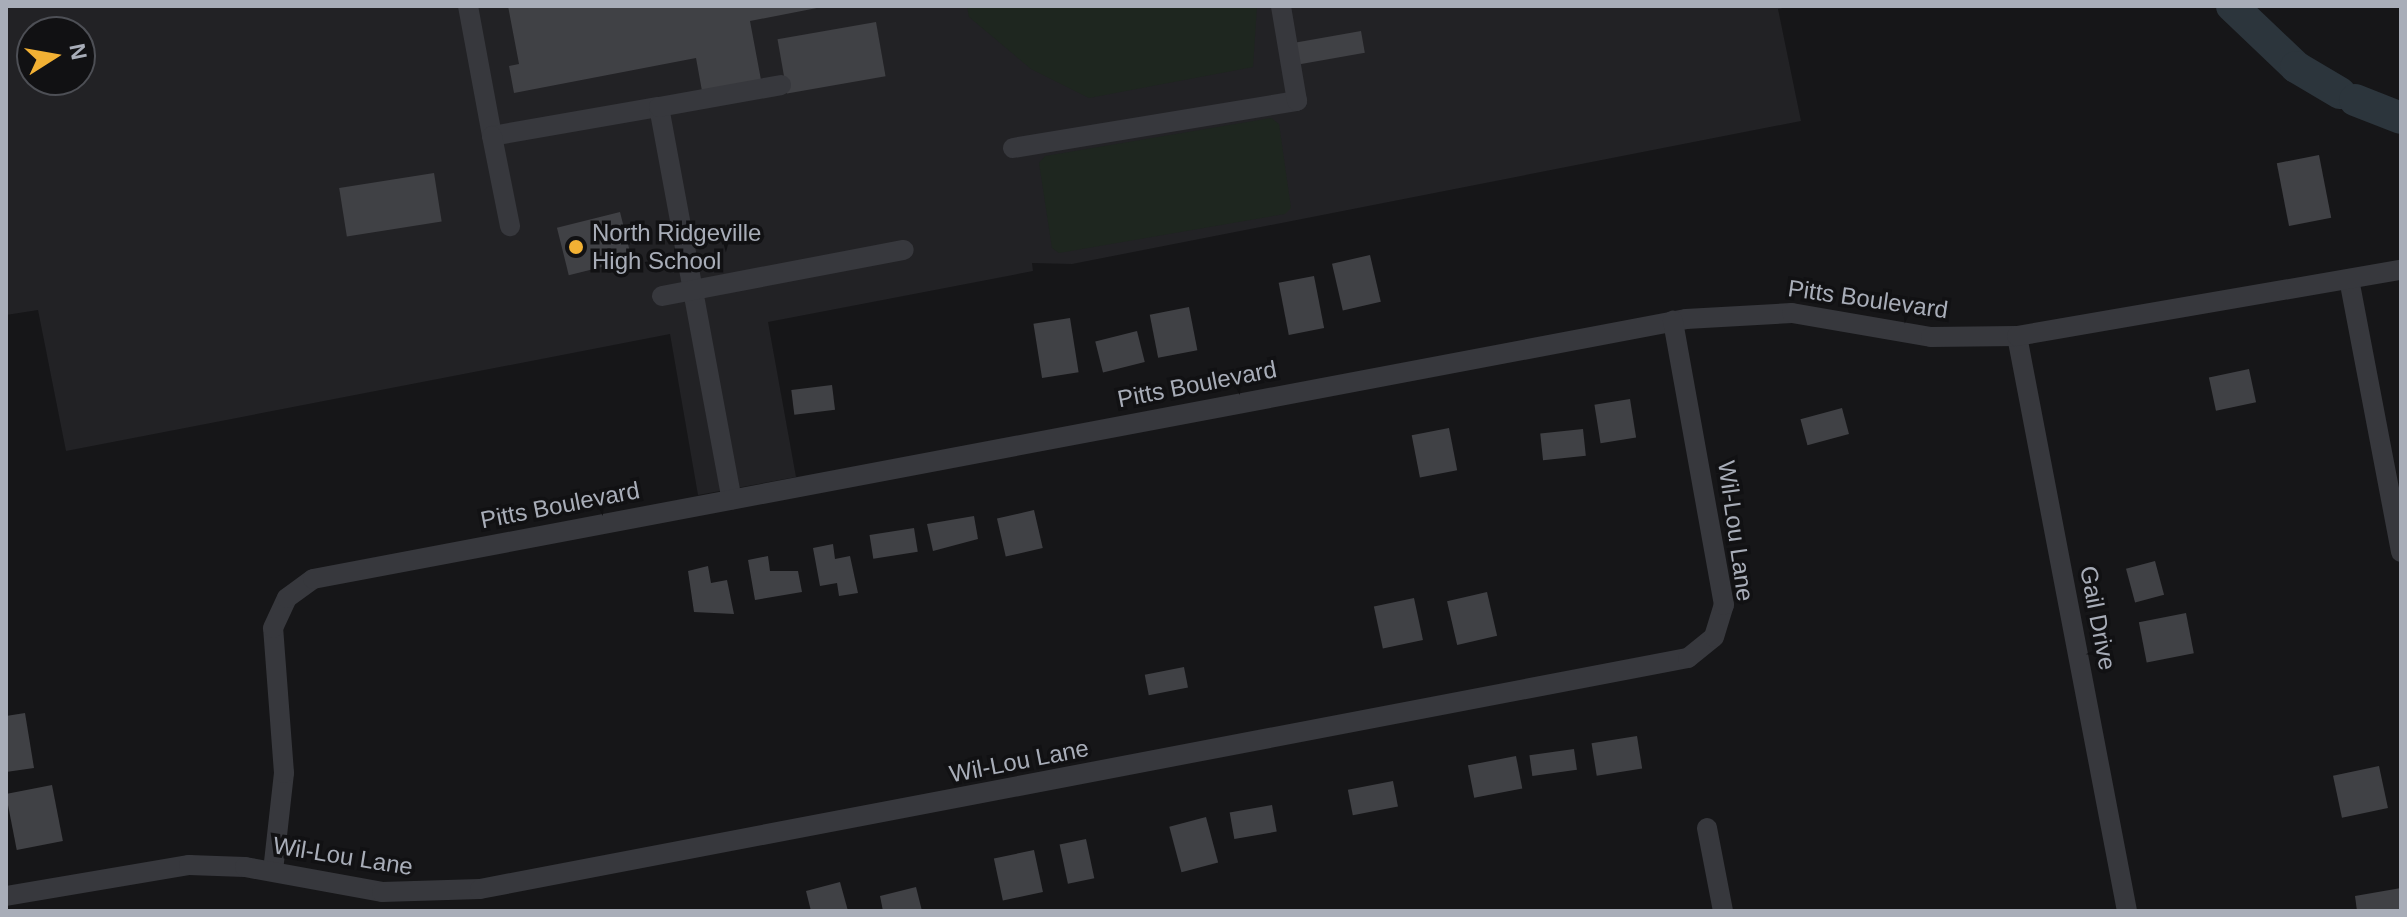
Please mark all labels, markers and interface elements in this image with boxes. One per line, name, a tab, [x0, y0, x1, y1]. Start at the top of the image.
north arrow	[16, 16, 96, 96]
text: N	[64, 42, 92, 62]
place label: North Ridgeville High School	[592, 219, 761, 275]
marker: North Ridgeville High School	[567, 238, 585, 256]
street label: Pitts Boulevard	[1786, 274, 1950, 324]
street label: Pitts Boulevard	[1115, 354, 1279, 414]
street label: Wil-Lou Lane	[1712, 459, 1760, 603]
street label: Pitts Boulevard	[478, 475, 642, 535]
street label: Gail Drive	[2074, 564, 2122, 672]
street label: Wil-Lou Lane	[947, 733, 1091, 789]
street label: Wil-Lou Lane	[271, 831, 415, 881]

